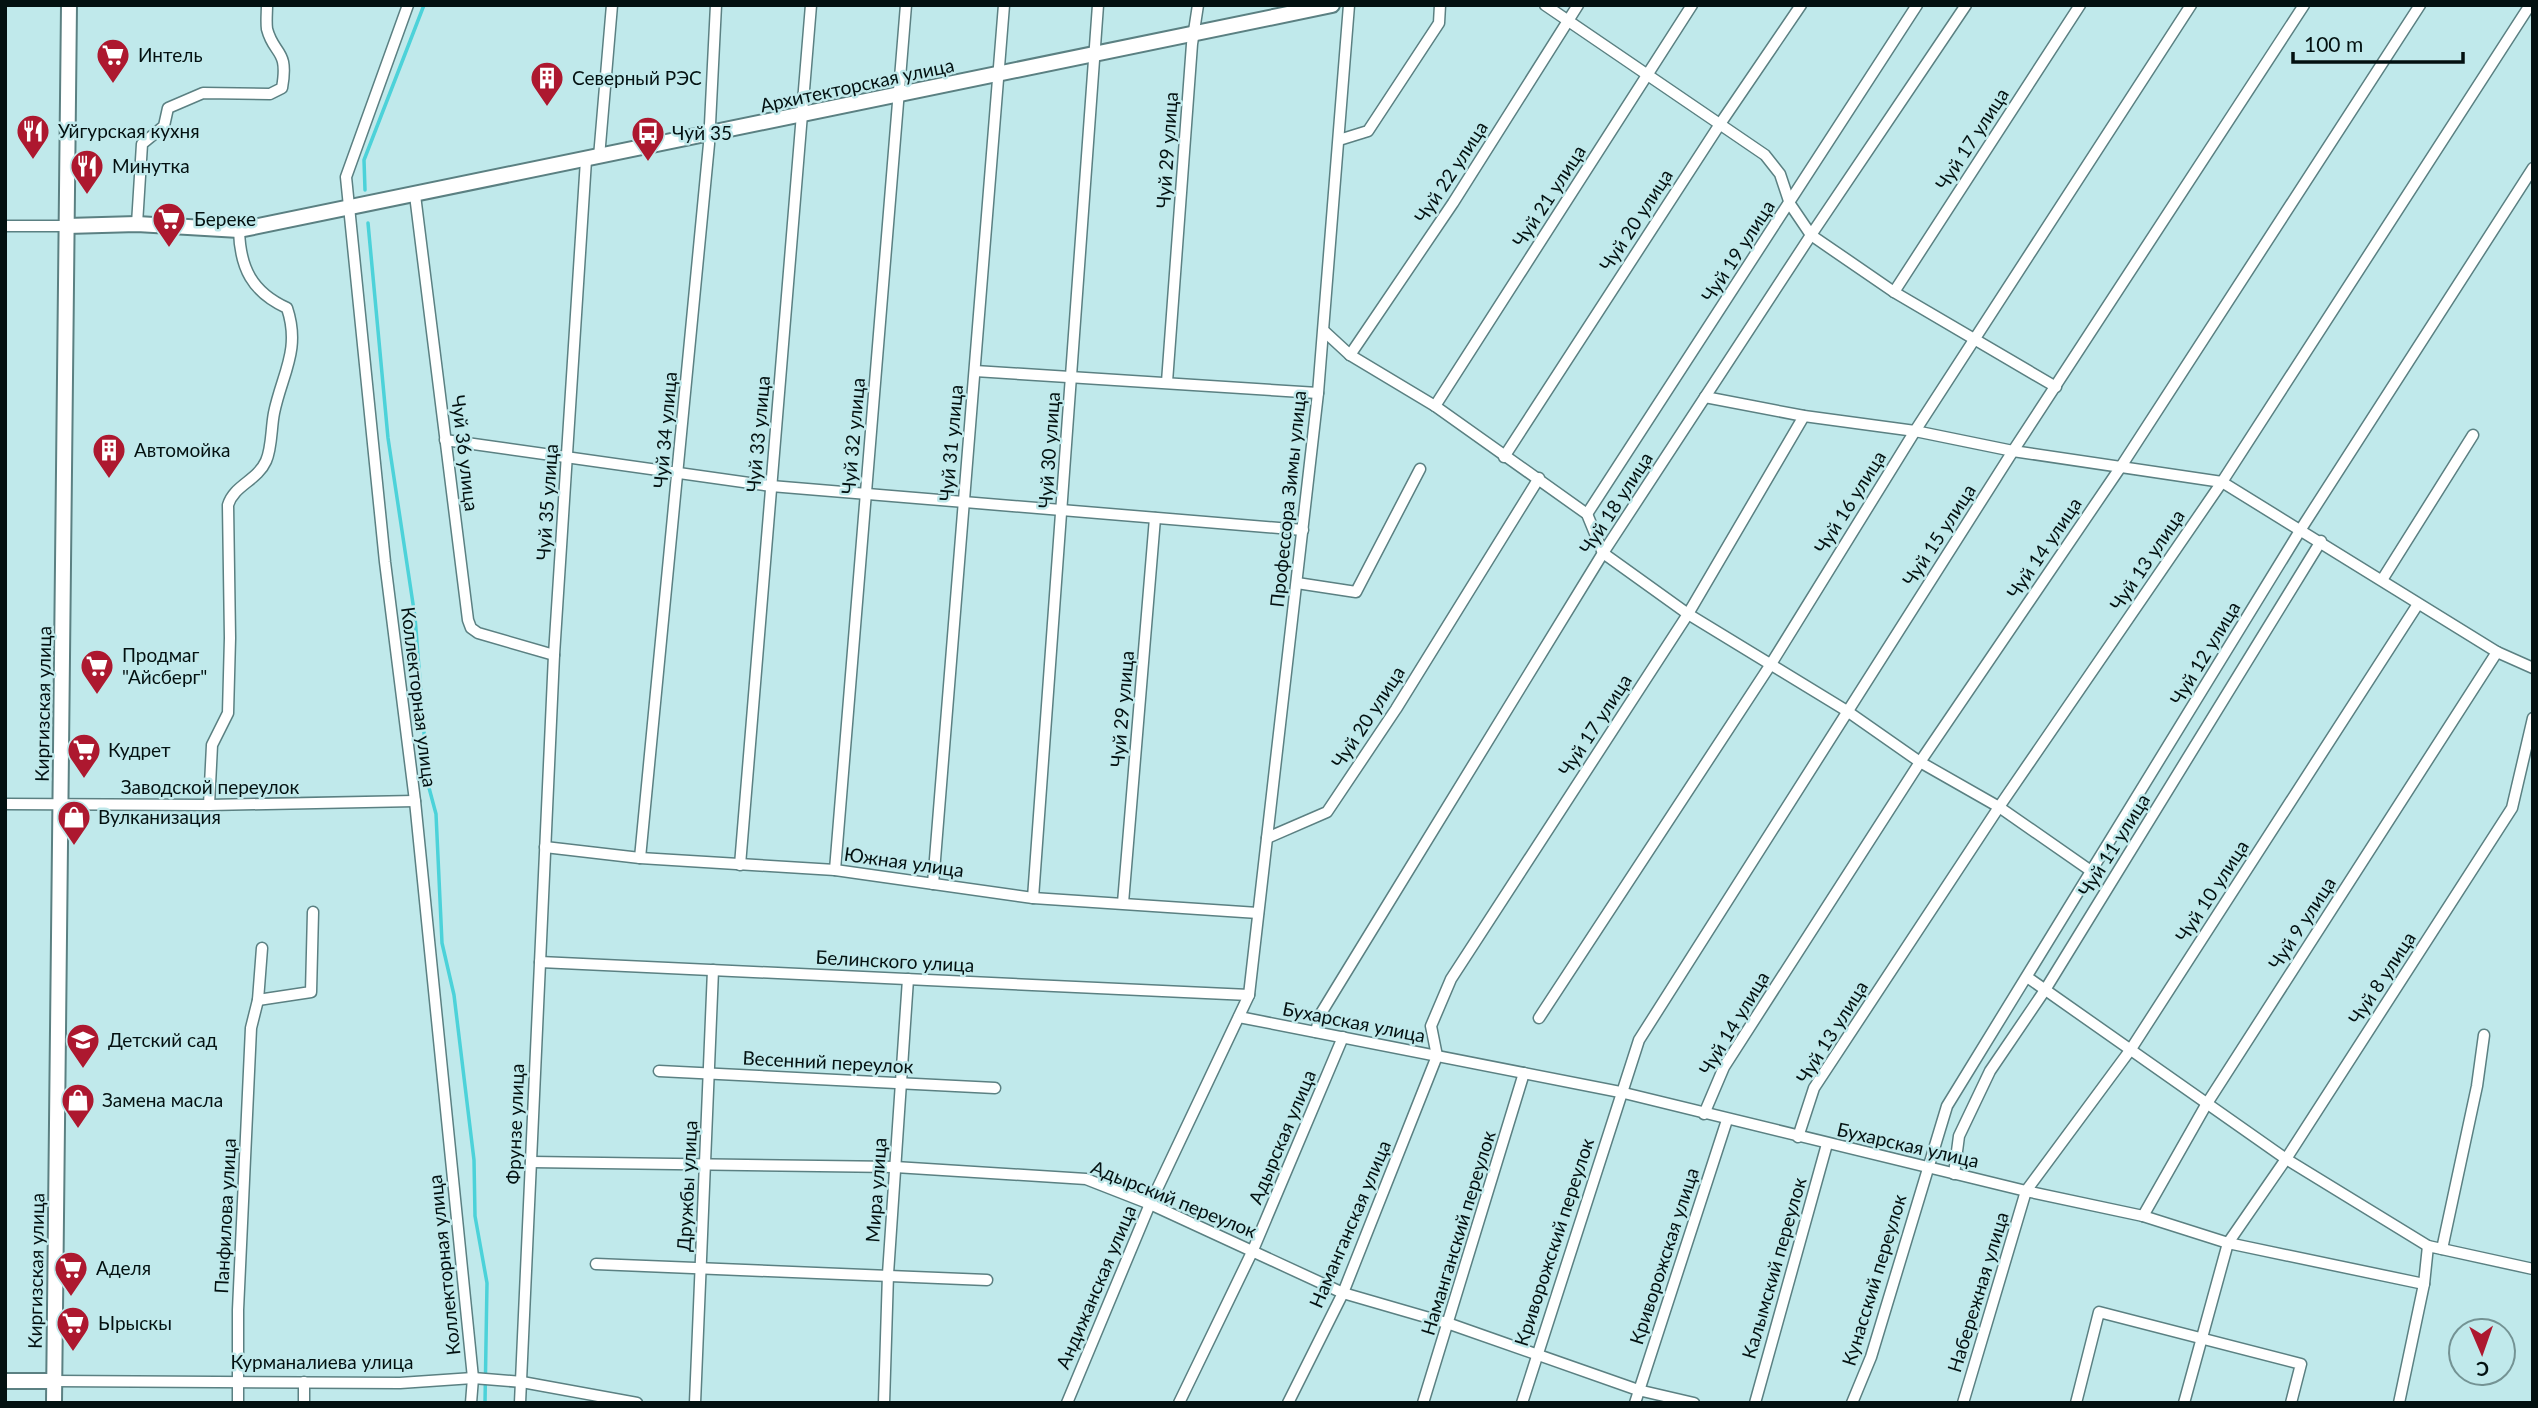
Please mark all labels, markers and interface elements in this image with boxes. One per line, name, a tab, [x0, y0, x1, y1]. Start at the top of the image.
scale bar	[2293, 21, 2463, 65]
text: 100 m	[2304, 31, 2363, 56]
supermarket icon: Интель	[94, 36, 132, 85]
place label: Интель	[138, 43, 203, 66]
street label: Архитекторская улица	[758, 53, 956, 116]
building icon: Северный РЭС	[528, 59, 566, 108]
place label: Северный РЭС	[572, 66, 702, 89]
street label: Чуй 17 улица	[1930, 84, 2013, 194]
street label: Чуй 29 улица	[1151, 91, 1182, 209]
restaurant icon: Уйгурская кухня	[14, 112, 52, 161]
bus stop icon: Чуй 35	[629, 114, 667, 163]
street label: Чуй 22 улица	[1409, 117, 1492, 227]
place label: Уйгурская кухня	[58, 119, 200, 142]
place label: Чуй 35	[672, 121, 732, 144]
street label: Чуй 21 улица	[1507, 141, 1590, 251]
restaurant icon: Минутка	[68, 147, 106, 196]
place label: Минутка	[112, 154, 190, 177]
street label: Чуй 20 улица	[1594, 165, 1677, 275]
street label: Чуй 19 улица	[1696, 196, 1779, 306]
supermarket icon: Береке	[150, 200, 188, 249]
place label: Береке	[194, 207, 256, 230]
street label: Чуй 34 улица	[648, 371, 681, 489]
street label: Чуй 33 улица	[741, 375, 774, 493]
street label: Чуй 32 улица	[836, 377, 869, 495]
street label: Чуй 31 улица	[934, 384, 967, 502]
street label: Профессора Зимы улица	[1265, 389, 1310, 608]
street label: Чуй 30 улица	[1033, 391, 1064, 509]
street label: Чуй 36 улица	[447, 394, 484, 512]
building icon: Автомойка	[90, 431, 128, 480]
place label: Автомойка	[134, 438, 230, 461]
street label: Чуй 35 улица	[531, 443, 562, 561]
street label: Чуй 16 улица	[1809, 446, 1890, 557]
street label: Чуй 18 улица	[1574, 448, 1657, 558]
street label: Чуй 15 улица	[1897, 480, 1980, 590]
street label: Чуй 14 улица	[2001, 493, 2086, 603]
street label: Чуй 13 улица	[2104, 505, 2189, 615]
street label: Чуй 12 улица	[2165, 597, 2244, 709]
street label: Коллекторная улица	[397, 605, 442, 788]
street label: Киргизская улица	[30, 626, 55, 782]
place label: Продмаг "Айсберг"	[122, 643, 207, 688]
supermarket icon: Продмаг "Айсберг"	[78, 647, 116, 696]
street label: Чуй 29 улица	[1105, 650, 1138, 768]
street label: Чуй 20 улица	[1326, 662, 1409, 772]
street label: Чуй 17 улица	[1553, 670, 1636, 780]
supermarket icon: Кудрет	[65, 731, 103, 780]
place label: Кудрет	[108, 738, 171, 761]
street label: Заводской переулок	[121, 775, 299, 798]
street label: Чуй 11 улица	[2073, 789, 2154, 900]
shop icon: Вулканизация	[55, 798, 93, 847]
place label: Вулканизация	[98, 805, 221, 828]
street label: Чуй 10 улица	[2170, 836, 2253, 946]
street label: Южная улица	[843, 842, 965, 881]
street label: Чуй 9 улица	[2263, 872, 2340, 973]
street label: Чуй 8 улица	[2343, 927, 2420, 1028]
street label: Белинского улица	[815, 945, 975, 976]
street label: Чуй 14 улица	[1694, 967, 1773, 1079]
street label: Чуй 13 улица	[1791, 976, 1872, 1087]
street label: Бухарская улица	[1281, 996, 1428, 1047]
school or university icon: Детский сад	[64, 1021, 102, 1070]
place label: Детский сад	[108, 1028, 218, 1051]
street label: Весенний переулок	[742, 1046, 914, 1077]
street label: Фрунзе улица	[501, 1063, 528, 1185]
street label: Адырская улица	[1243, 1066, 1320, 1207]
shop icon: Замена масла	[59, 1081, 97, 1130]
place label: Замена масла	[102, 1088, 223, 1111]
street label: Бухарская улица	[1835, 1117, 1981, 1172]
street label: Дружбы улица	[672, 1120, 701, 1252]
street label: Наманганский переулок	[1415, 1128, 1500, 1338]
street label: Криворожский переулок	[1509, 1135, 1598, 1349]
street label: Мира улица	[860, 1137, 891, 1243]
street label: Наманганская улица	[1304, 1137, 1395, 1311]
street label: Панфилова улица	[209, 1138, 240, 1294]
street label: Адырский переулок	[1088, 1155, 1260, 1242]
street label: Криворожская улица	[1624, 1165, 1703, 1347]
street label: Коллекторная улица	[423, 1174, 464, 1357]
street label: Калымский переулок	[1737, 1174, 1810, 1361]
street label: Кунасский переулок	[1836, 1191, 1911, 1368]
street label: Киргизская улица	[23, 1193, 48, 1349]
street label: Андижанская улица	[1051, 1201, 1140, 1372]
street label: Набережная улица	[1942, 1209, 2013, 1375]
supermarket icon: Аделя	[52, 1249, 90, 1298]
place label: Аделя	[96, 1256, 151, 1279]
supermarket icon: Ырыскы	[54, 1304, 92, 1353]
place label: Ырыскы	[98, 1311, 172, 1334]
north arrow	[2447, 1317, 2517, 1387]
street label: Курманалиева улица	[231, 1350, 413, 1373]
text: С	[2476, 1358, 2489, 1381]

